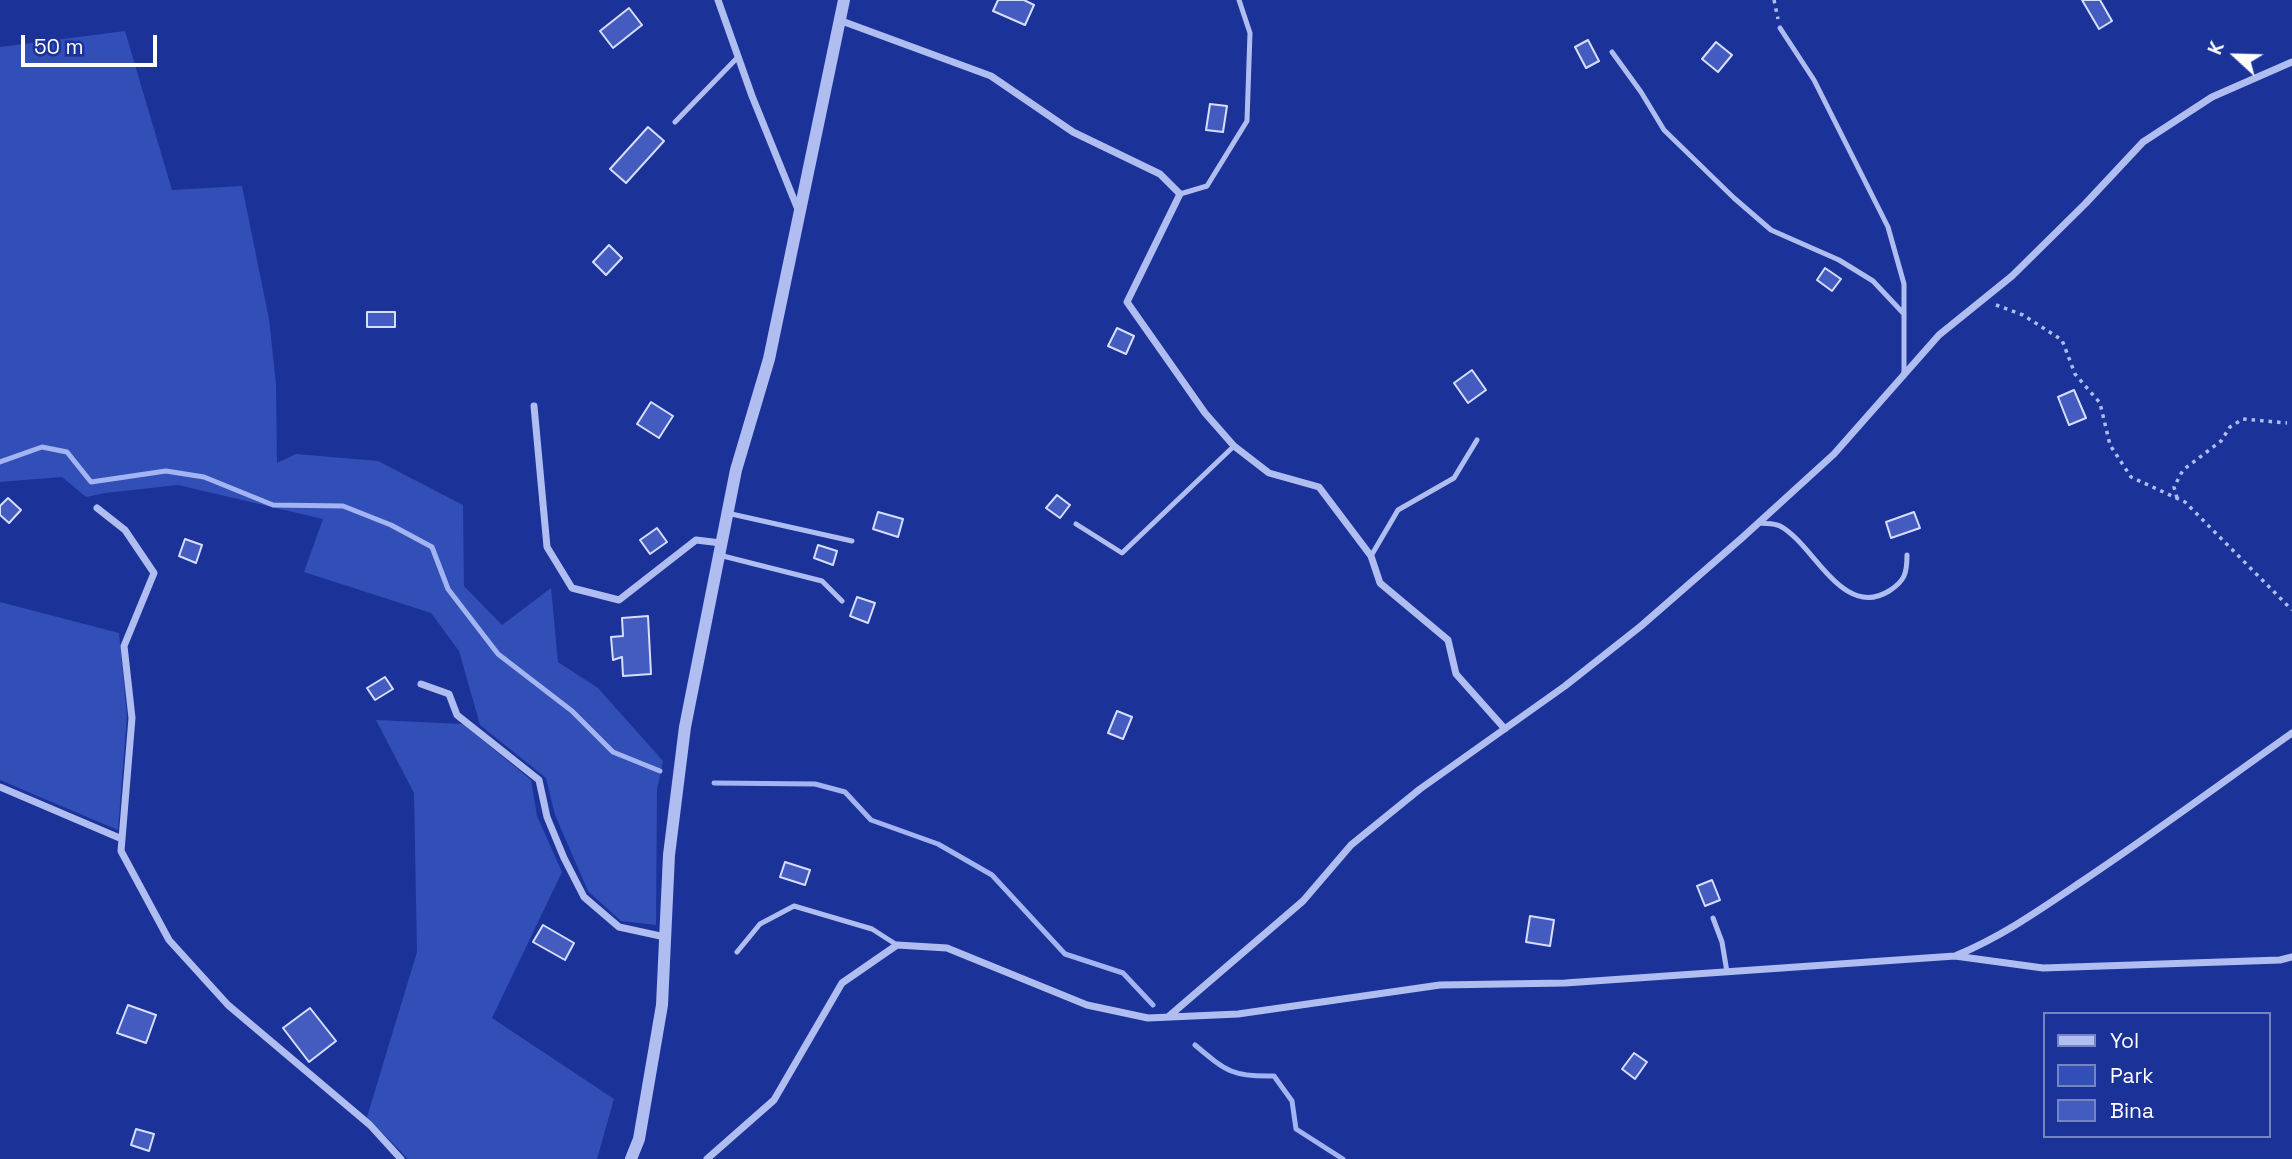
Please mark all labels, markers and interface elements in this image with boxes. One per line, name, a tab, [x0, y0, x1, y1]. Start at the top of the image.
scale bar	[24, 21, 161, 65]
north arrow	[2201, 21, 2271, 91]
text: 50 m	[34, 33, 84, 60]
text: K	[2202, 38, 2230, 58]
legend	[2044, 1012, 2271, 1138]
text: Yol	[2110, 1027, 2139, 1054]
text: Park	[2110, 1062, 2154, 1089]
text: Bina	[2110, 1097, 2154, 1124]

